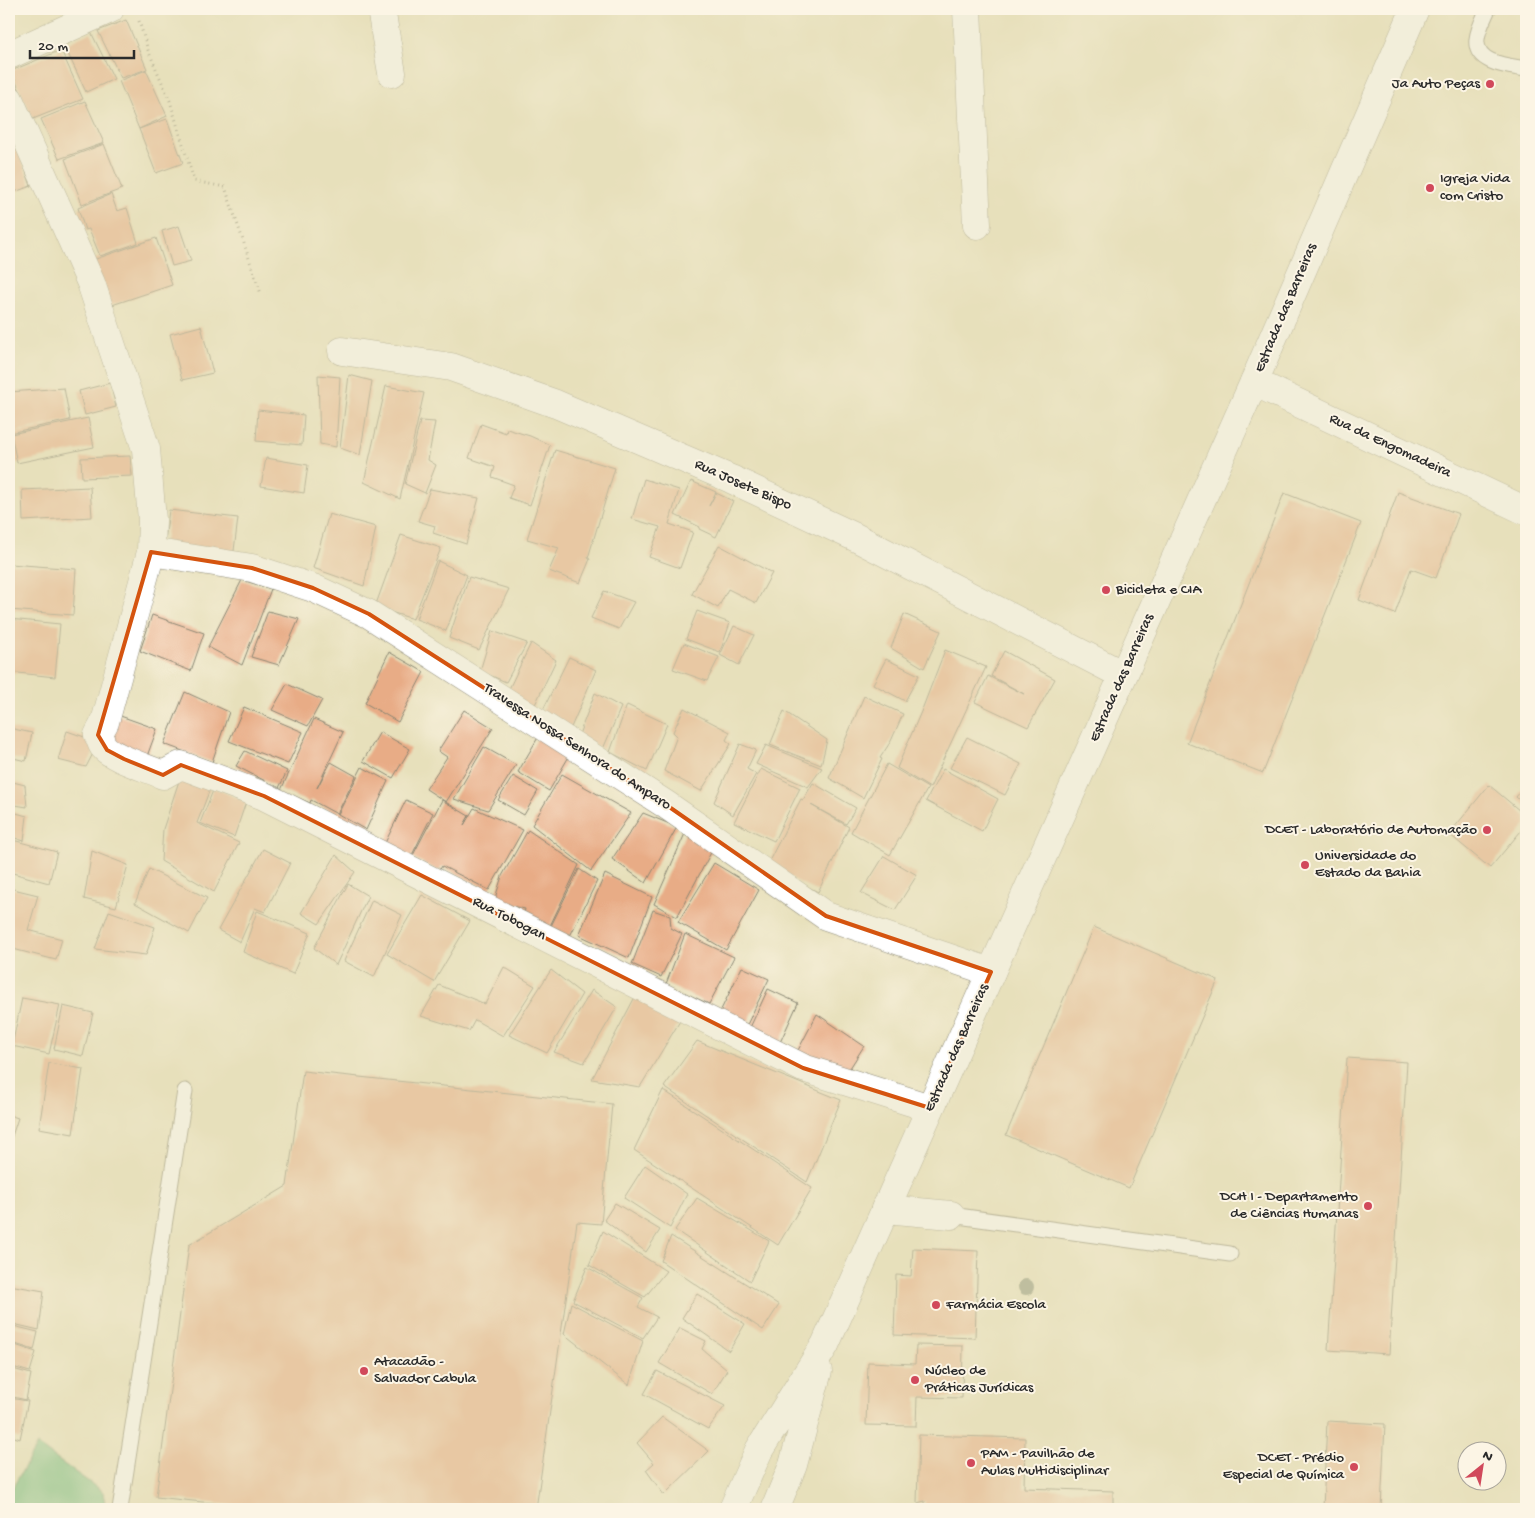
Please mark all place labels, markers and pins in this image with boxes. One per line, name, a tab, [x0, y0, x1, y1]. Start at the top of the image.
place label: Ja Auto Peças	[1392, 75, 1480, 93]
marker: Ja Auto Peças	[1484, 78, 1496, 90]
place label: Igreja Vida com Cristo	[1440, 170, 1511, 205]
marker: Igreja Vida com Cristo	[1424, 182, 1436, 194]
place label: Bicicleta e CIA	[1115, 581, 1202, 599]
marker: Bicicleta e CIA	[1100, 584, 1112, 596]
place label: DCET - Laboratório de Automação	[1264, 821, 1477, 839]
marker: DCET - Laboratório de Automação	[1481, 824, 1493, 836]
place label: Universidade do Estado da Bahia	[1315, 847, 1421, 882]
marker: Universidade do Estado da Bahia	[1299, 859, 1311, 871]
place label: DCH I - Departamento de Ciências Humanas	[1219, 1188, 1358, 1223]
marker: DCH I - Departamento de Ciências Humanas	[1362, 1200, 1374, 1212]
place label: Farmácia Escola	[945, 1296, 1047, 1314]
marker: Farmácia Escola	[930, 1299, 942, 1311]
place label: Atacadão - Salvador Cabula	[374, 1353, 477, 1388]
place label: Núcleo de Práticas Jurídicas	[924, 1362, 1034, 1397]
marker: Atacadão - Salvador Cabula	[358, 1365, 370, 1377]
marker: Núcleo de Práticas Jurídicas	[909, 1374, 921, 1386]
place label: PAM - Pavilhão de Aulas Multidisciplinar	[980, 1445, 1110, 1480]
place label: DCET - Prédio Especial de Química	[1223, 1449, 1345, 1484]
marker: PAM - Pavilhão de Aulas Multidisciplinar	[965, 1457, 977, 1469]
marker: DCET - Prédio Especial de Química	[1348, 1461, 1360, 1473]

